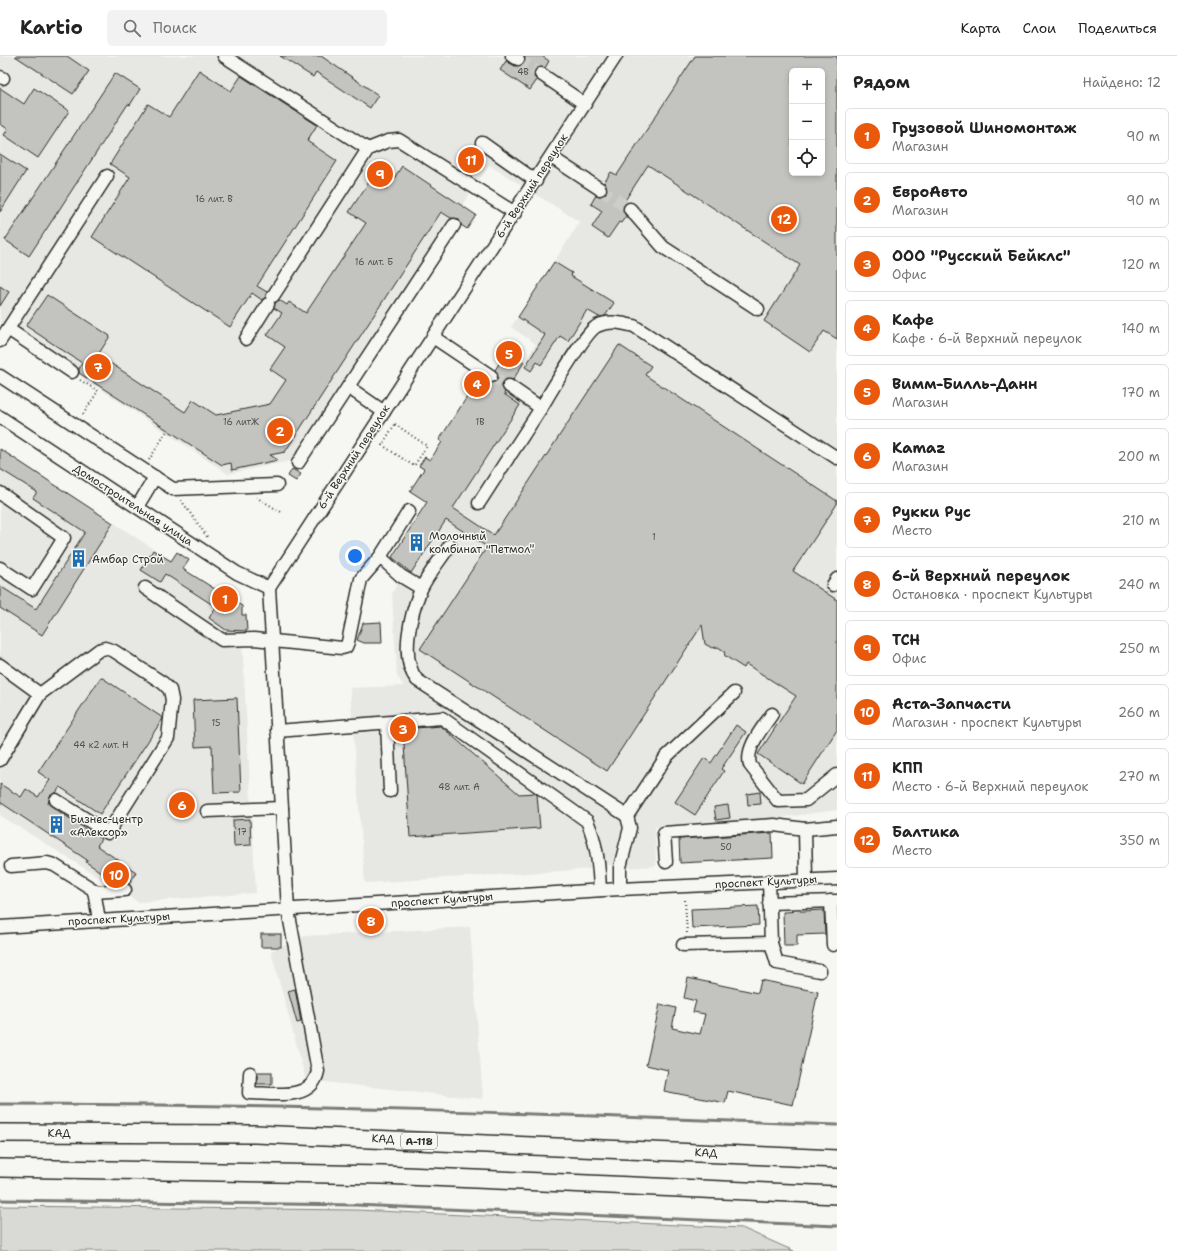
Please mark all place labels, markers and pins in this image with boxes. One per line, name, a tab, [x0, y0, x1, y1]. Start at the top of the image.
pin: 11	[458, 145, 484, 175]
pin: 9	[367, 159, 393, 189]
pin: 12	[771, 204, 797, 234]
pin: 5	[496, 339, 522, 369]
pin: 7	[85, 352, 111, 382]
pin: 4	[464, 369, 490, 399]
pin: 2	[267, 416, 293, 446]
place label: Молочный комбинат "Петмол"	[429, 529, 534, 557]
building icon: Молочный комбинат "Петмол"	[406, 532, 426, 552]
building icon: Амбар Строй	[69, 549, 89, 569]
place label: Амбар Строй	[92, 552, 164, 567]
pin: 1	[212, 584, 238, 614]
pin: 3	[390, 714, 416, 744]
pin: 6	[169, 790, 195, 820]
place label: Бизнес-центр «Алексор»	[70, 812, 143, 840]
building icon: Бизнес-центр «Алексор»	[47, 815, 67, 835]
pin: 10	[103, 860, 129, 890]
pin: 8	[358, 906, 384, 936]

